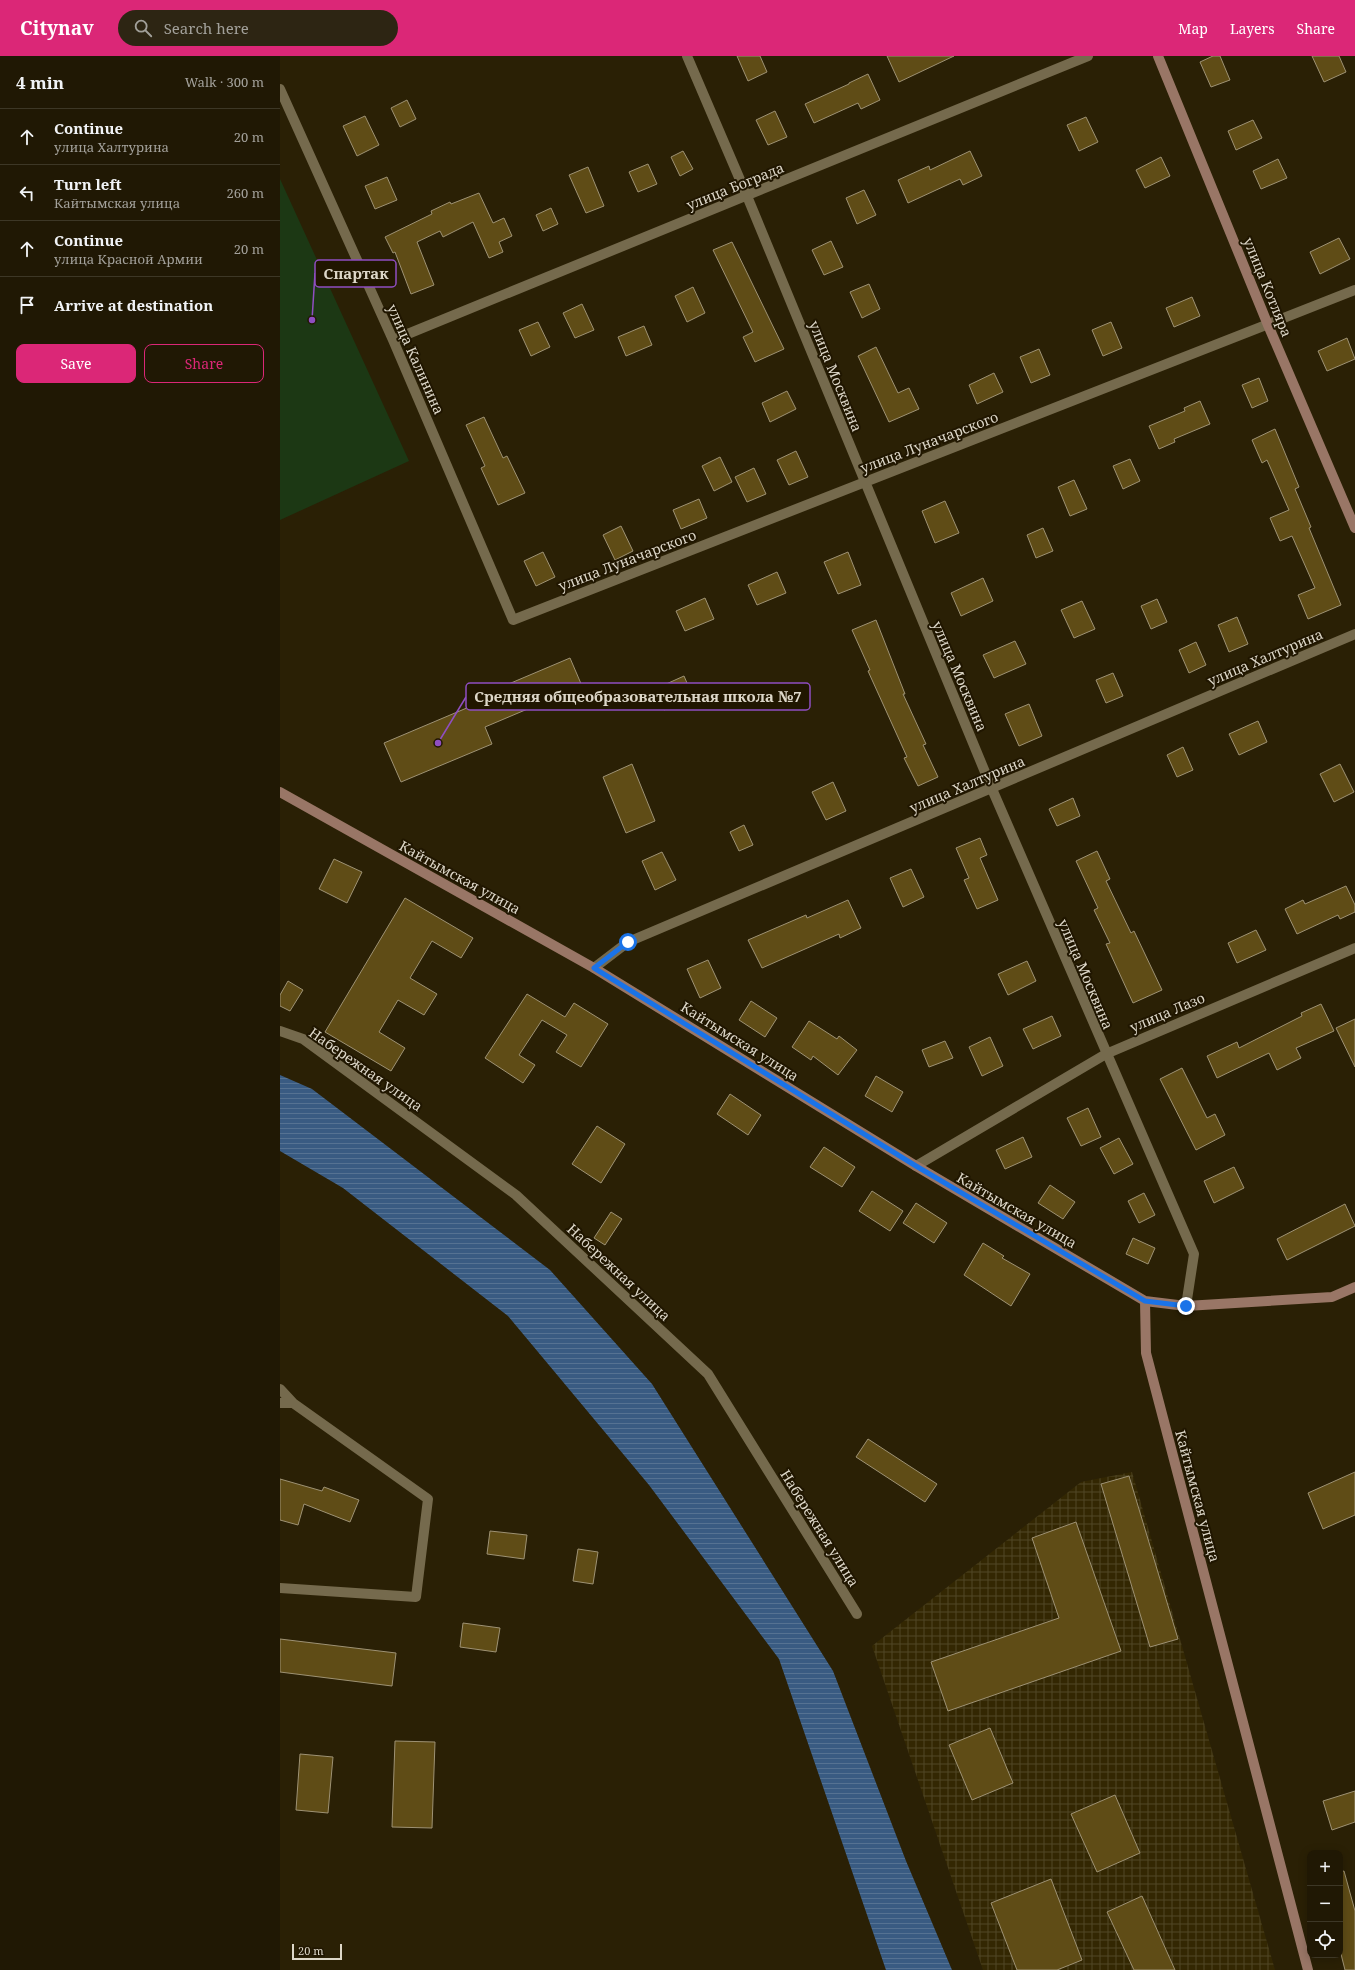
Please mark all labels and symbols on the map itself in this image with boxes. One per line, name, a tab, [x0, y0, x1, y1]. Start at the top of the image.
street label: улица Бограда	[683, 158, 787, 214]
street label: улица Котляра	[1239, 234, 1297, 340]
callout: Спартак	[315, 260, 396, 287]
text: Спартак	[324, 263, 389, 283]
street label: улица Калинина	[383, 301, 449, 417]
street label: улица Москвина	[805, 318, 867, 434]
street label: улица Луначарского	[857, 407, 1001, 477]
street label: улица Луначарского	[555, 525, 699, 595]
street label: улица Москвина	[928, 618, 992, 734]
street label: улица Халтурина	[1204, 624, 1326, 690]
callout: Средняя общеобразовательная школа №7	[466, 683, 810, 710]
text: Средняя общеобразовательная школа №7	[474, 686, 802, 706]
street label: улица Халтурина	[906, 751, 1028, 817]
street label: Кайтымская улица	[396, 836, 524, 918]
street label: улица Москвина	[1054, 916, 1118, 1032]
route start	[619, 933, 637, 951]
street label: улица Лазо	[1127, 988, 1207, 1036]
street label: Кайтымская улица	[677, 997, 803, 1085]
street label: Набережная улица	[305, 1023, 427, 1115]
street label: Кайтымская улица	[953, 1168, 1081, 1252]
street label: Набережная улица	[563, 1219, 675, 1325]
route end	[1177, 1297, 1195, 1315]
street label: Кайтымская улица	[1171, 1428, 1225, 1564]
street label: Набережная улица	[776, 1466, 864, 1590]
scale bar	[292, 1942, 342, 1961]

